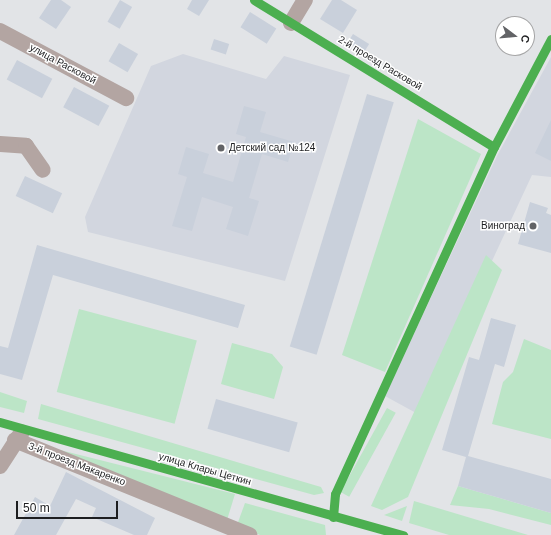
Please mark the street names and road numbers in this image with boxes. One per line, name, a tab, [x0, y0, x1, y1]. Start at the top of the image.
street label: 2-й проезд Расковой	[336, 33, 424, 93]
street label: улица Расковой	[28, 41, 98, 87]
street label: 3-й проезд Макаренко	[27, 440, 127, 488]
street label: улица Клары Цеткин	[157, 450, 253, 488]

